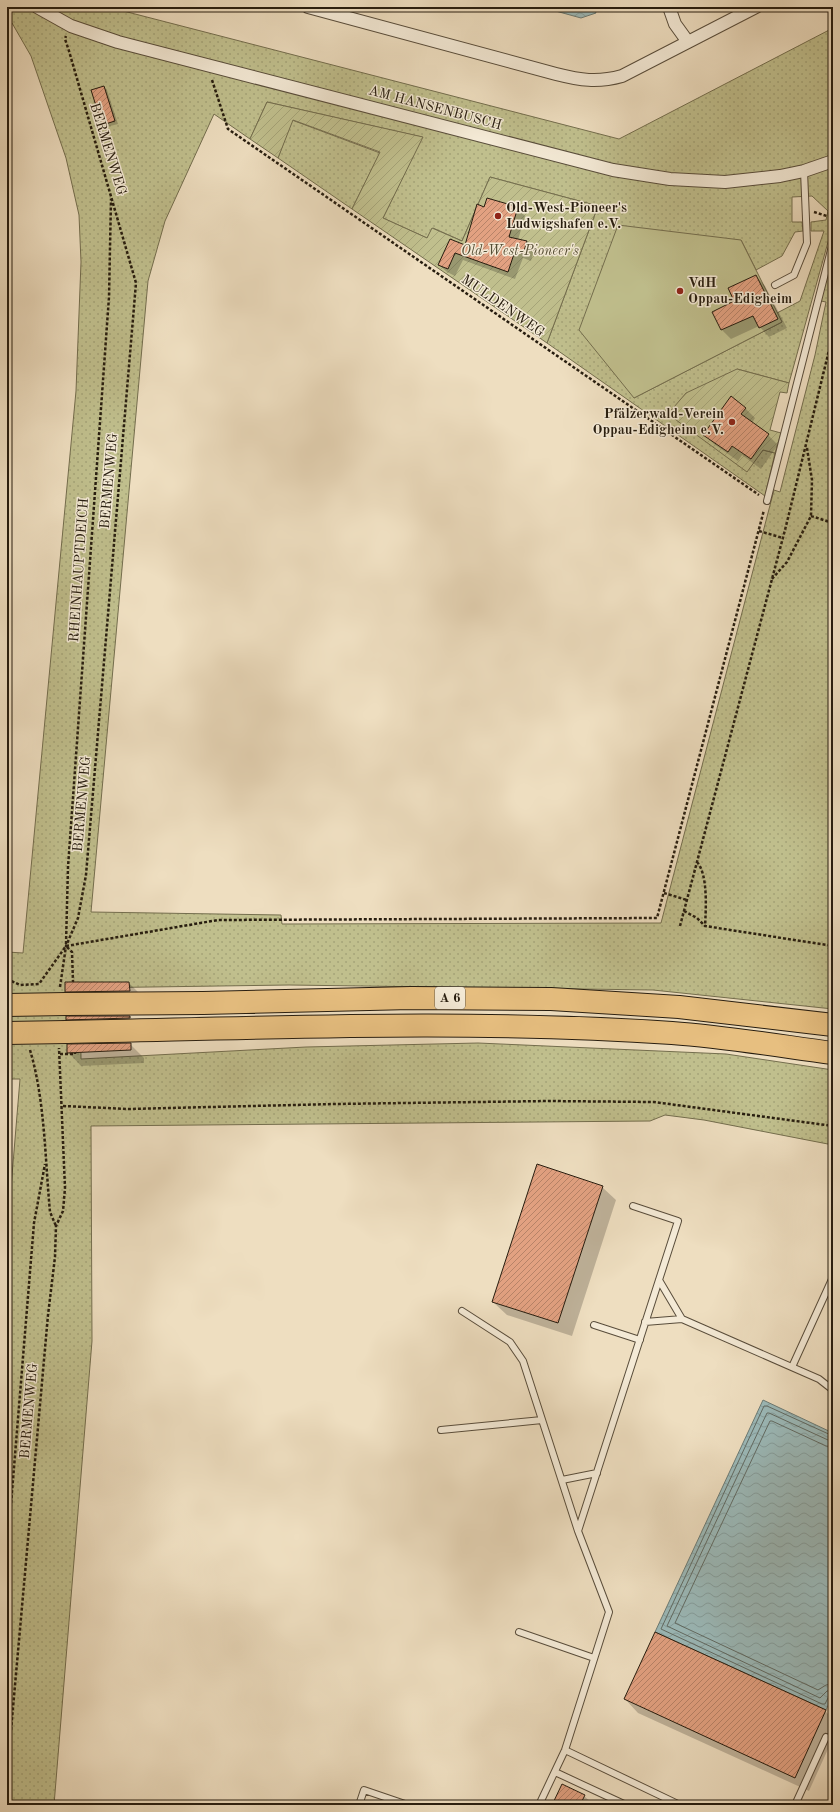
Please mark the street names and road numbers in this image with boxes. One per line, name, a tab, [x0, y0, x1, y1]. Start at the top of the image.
street label: AM HANSENBUSCH	[367, 83, 503, 133]
street label: BERMENWEG	[87, 101, 129, 197]
street label: MULDENWEG	[459, 272, 547, 340]
street label: BERMENWEG	[98, 432, 120, 530]
street label: RHEINHAUPTDEICH	[67, 497, 91, 643]
street label: BERMENWEG	[71, 755, 93, 853]
road number: A 6	[435, 987, 465, 1009]
street label: BERMENWEG	[18, 1362, 40, 1460]

